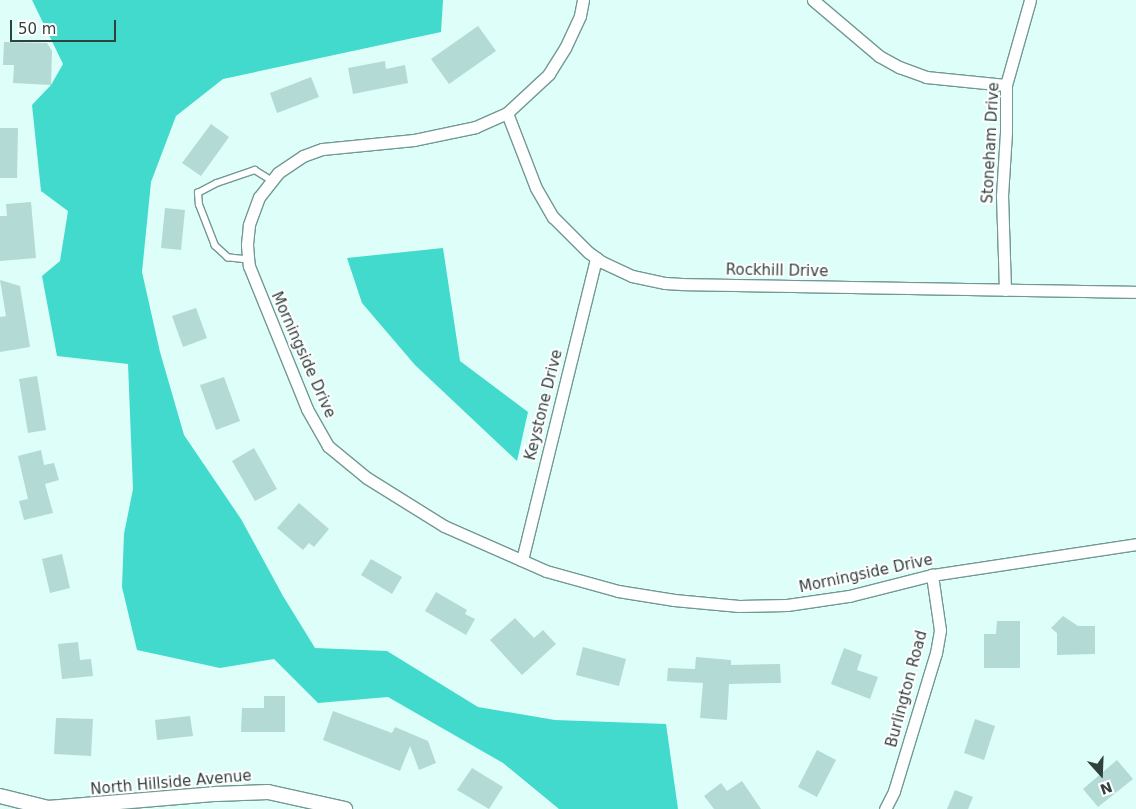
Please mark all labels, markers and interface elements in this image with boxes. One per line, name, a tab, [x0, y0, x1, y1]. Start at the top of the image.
scale bar	[12, 10, 119, 42]
text: 50 m	[18, 20, 56, 38]
street label: Stoneham Drive	[979, 82, 1003, 204]
street label: Rockhill Drive	[726, 261, 828, 281]
street label: Morningside Drive	[267, 289, 339, 421]
street label: Keystone Drive	[522, 348, 566, 462]
street label: Morningside Drive	[798, 551, 934, 597]
street label: Burlington Road	[883, 629, 931, 749]
north arrow	[1076, 749, 1126, 799]
street label: North Hillside Avenue	[90, 767, 252, 799]
text: N	[1098, 779, 1114, 798]

